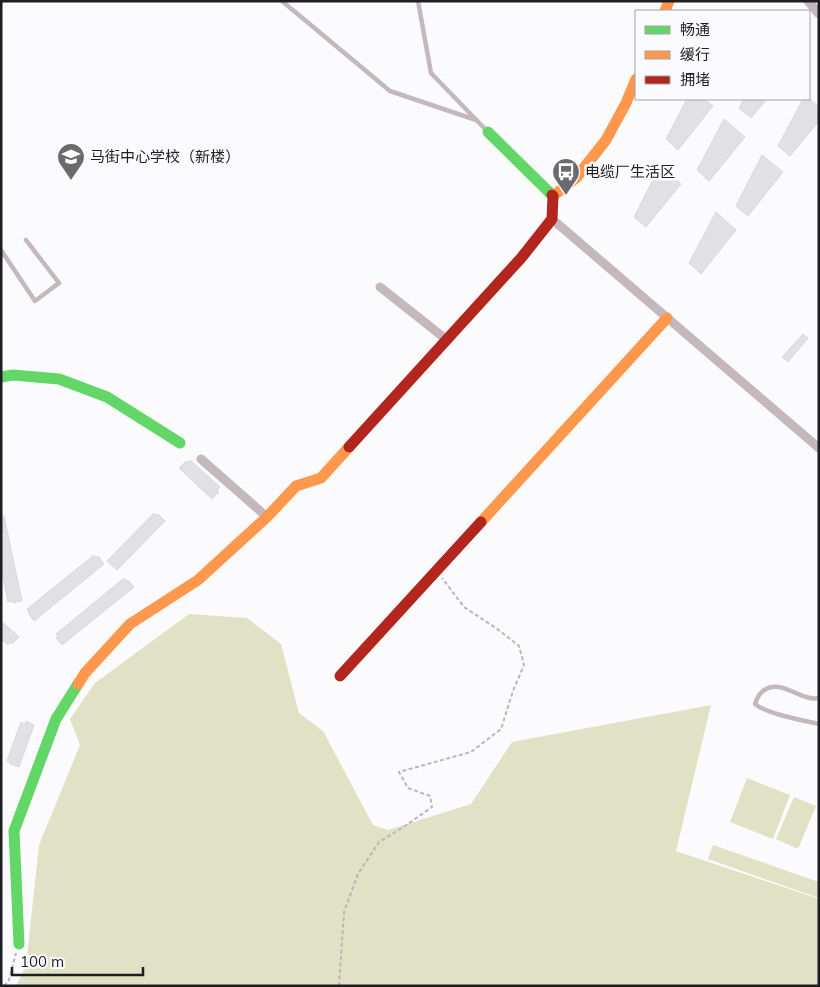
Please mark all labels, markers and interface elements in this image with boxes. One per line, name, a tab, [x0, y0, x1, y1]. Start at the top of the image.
legend	[635, 10, 810, 100]
text: 畅通	[680, 20, 710, 39]
text: 缓行	[680, 45, 710, 64]
text: 拥堵	[680, 70, 710, 89]
school or university icon: 马街中心学校（新楼）	[56, 142, 86, 181]
place label: 马街中心学校（新楼）	[90, 147, 240, 166]
bus stop icon: 电缆厂生活区	[551, 157, 581, 196]
place label: 电缆厂生活区	[585, 162, 675, 181]
scale bar	[12, 944, 144, 976]
text: 100 m	[20, 952, 64, 971]

